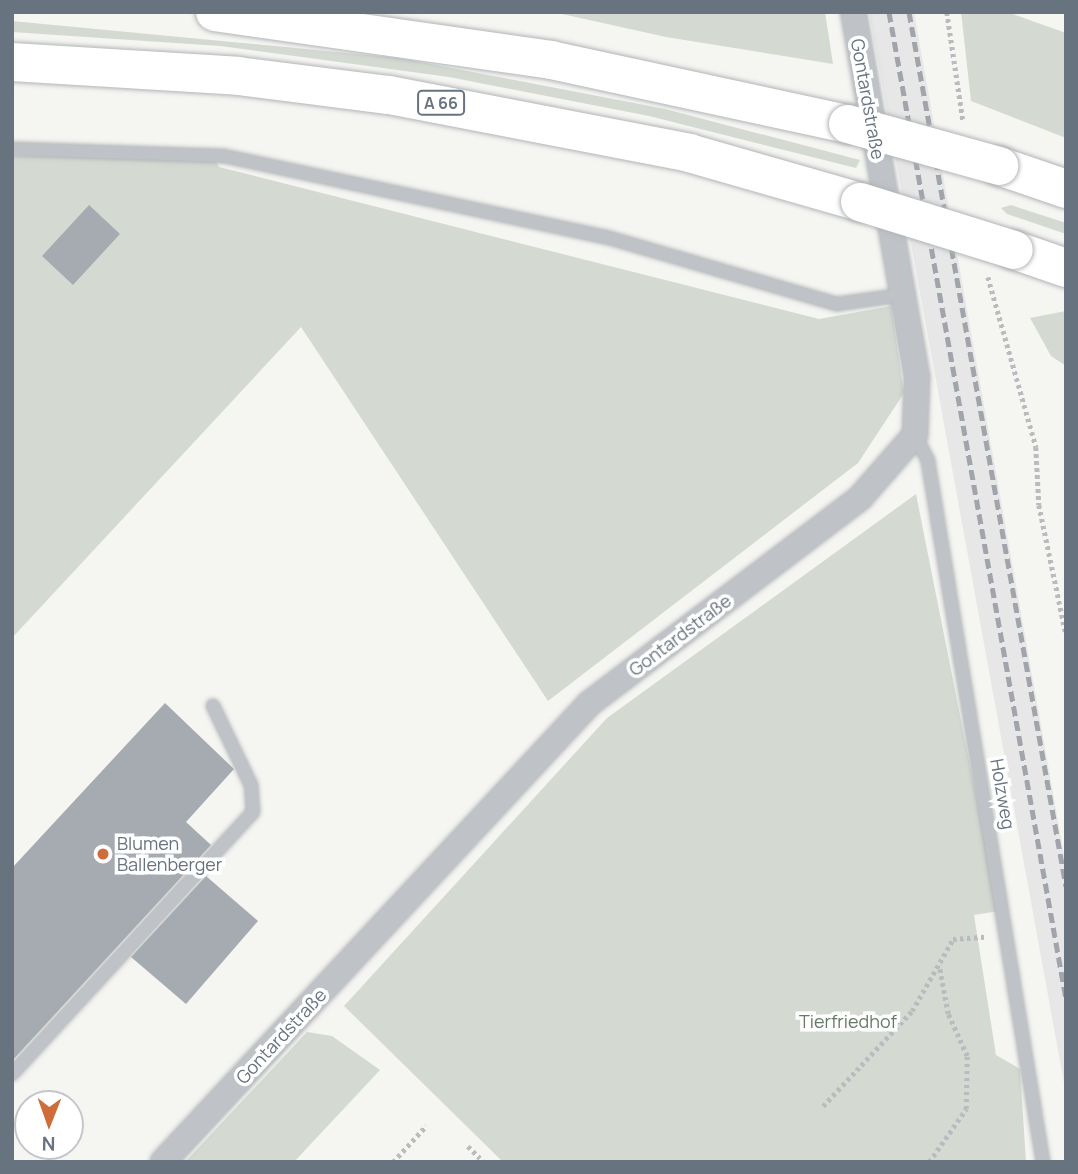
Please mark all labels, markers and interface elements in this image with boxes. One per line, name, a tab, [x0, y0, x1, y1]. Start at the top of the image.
street label: Gontardstraße	[847, 37, 889, 161]
road number: A 66	[416, 90, 466, 116]
street label: Gontardstraße	[625, 590, 735, 680]
street label: Holzweg	[986, 757, 1020, 831]
place label: Blumen Ballenberger	[117, 833, 222, 876]
marker: Blumen Ballenberger	[95, 846, 111, 862]
street label: Gontardstraße	[231, 984, 331, 1088]
park label: Tierfriedhof	[799, 1010, 897, 1032]
north arrow	[14, 1090, 84, 1160]
text: N	[42, 1131, 56, 1157]

